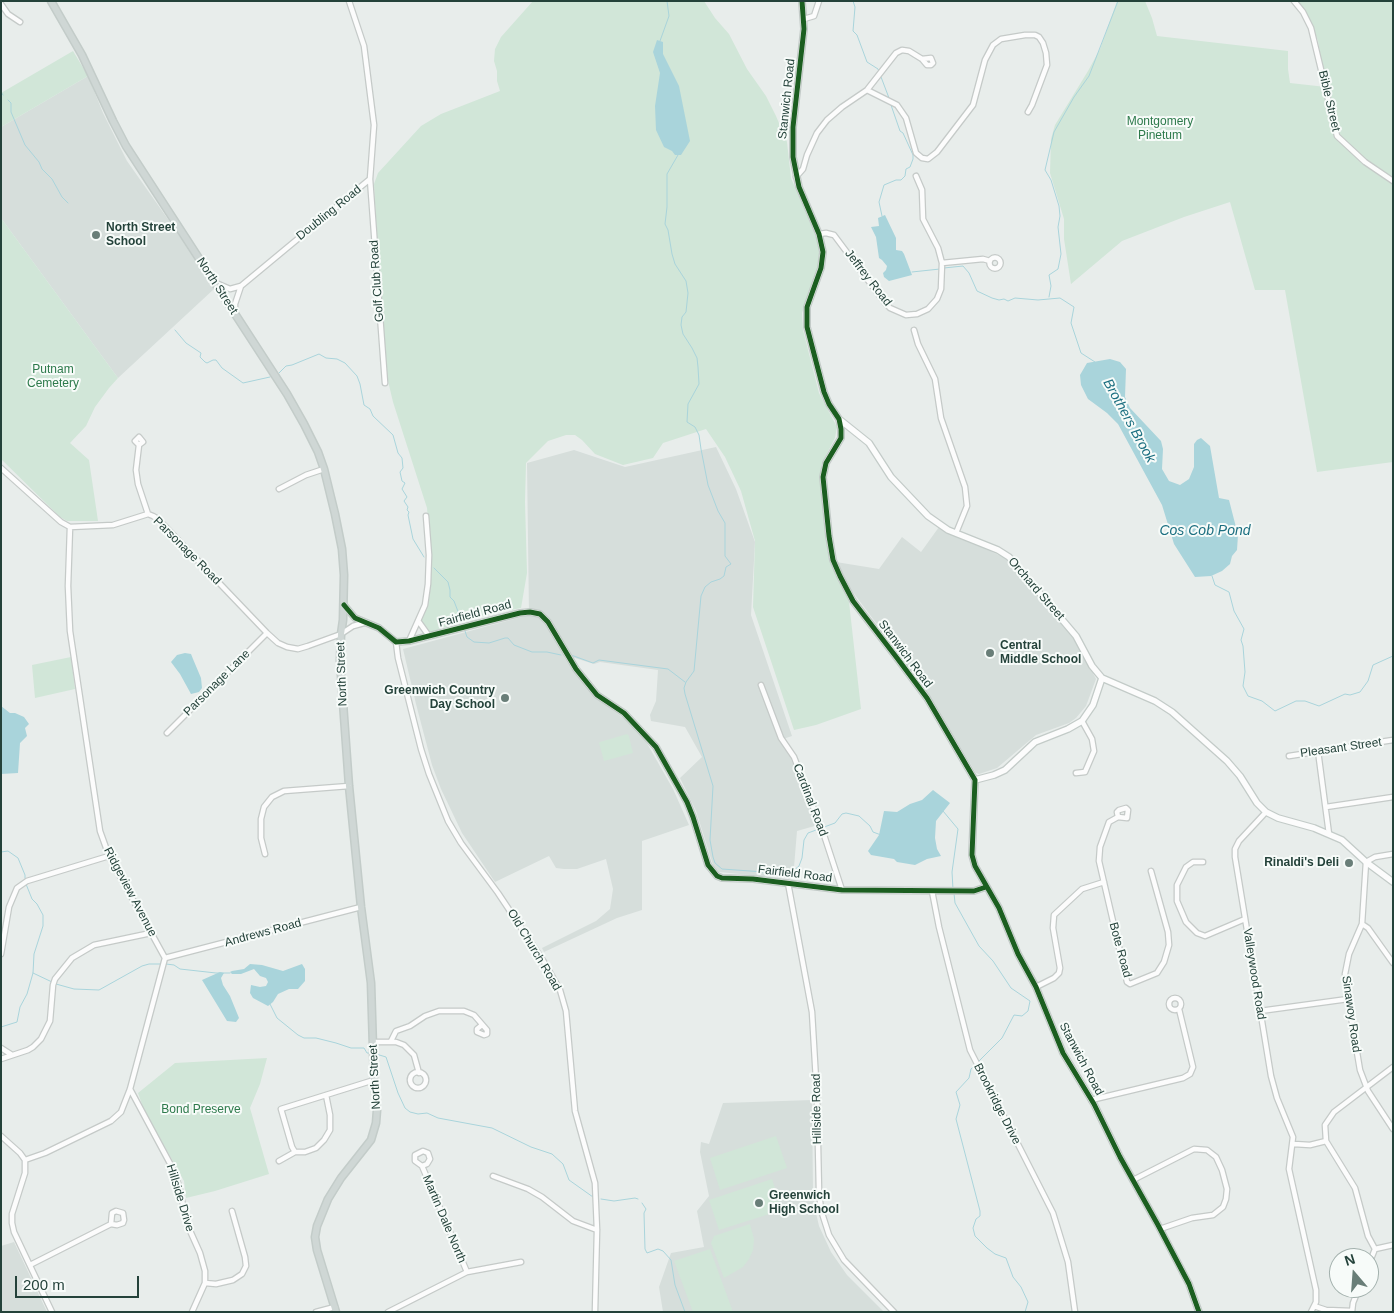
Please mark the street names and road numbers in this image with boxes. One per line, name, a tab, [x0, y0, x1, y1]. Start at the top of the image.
street label: Stanwich Road	[776, 58, 798, 140]
street label: Bible Street	[1315, 69, 1343, 133]
street label: Doubling Road	[294, 182, 364, 244]
street label: Golf Club Road	[367, 240, 387, 322]
street label: Jeffrey Road	[841, 247, 895, 309]
street label: North Street	[193, 255, 241, 317]
street label: Parsonage Road	[150, 514, 224, 588]
street label: Orchard Street	[1005, 555, 1067, 623]
street label: Fairfield Road	[437, 597, 513, 631]
street label: Stanwich Road	[875, 617, 935, 691]
street label: North Street	[334, 641, 350, 707]
street label: Parsonage Lane	[181, 647, 253, 719]
street label: Pleasant Street	[1299, 735, 1383, 761]
street label: Cardinal Road	[790, 762, 830, 838]
street label: Ridgeview Avenue	[100, 845, 160, 939]
street label: Fairfield Road	[757, 862, 833, 886]
street label: Old Church Road	[504, 907, 564, 993]
street label: Andrews Road	[223, 916, 303, 950]
street label: Bote Road	[1106, 921, 1134, 979]
street label: Valleywood Road	[1240, 927, 1268, 1021]
street label: Sinawoy Road	[1338, 975, 1364, 1053]
street label: Stanwich Road	[1056, 1020, 1106, 1098]
street label: North Street	[366, 1044, 384, 1110]
street label: Brookridge Drive	[970, 1061, 1024, 1147]
street label: Hillside Road	[809, 1074, 825, 1144]
street label: Hillside Drive	[163, 1162, 197, 1234]
street label: Martin Dale North	[419, 1173, 469, 1265]

